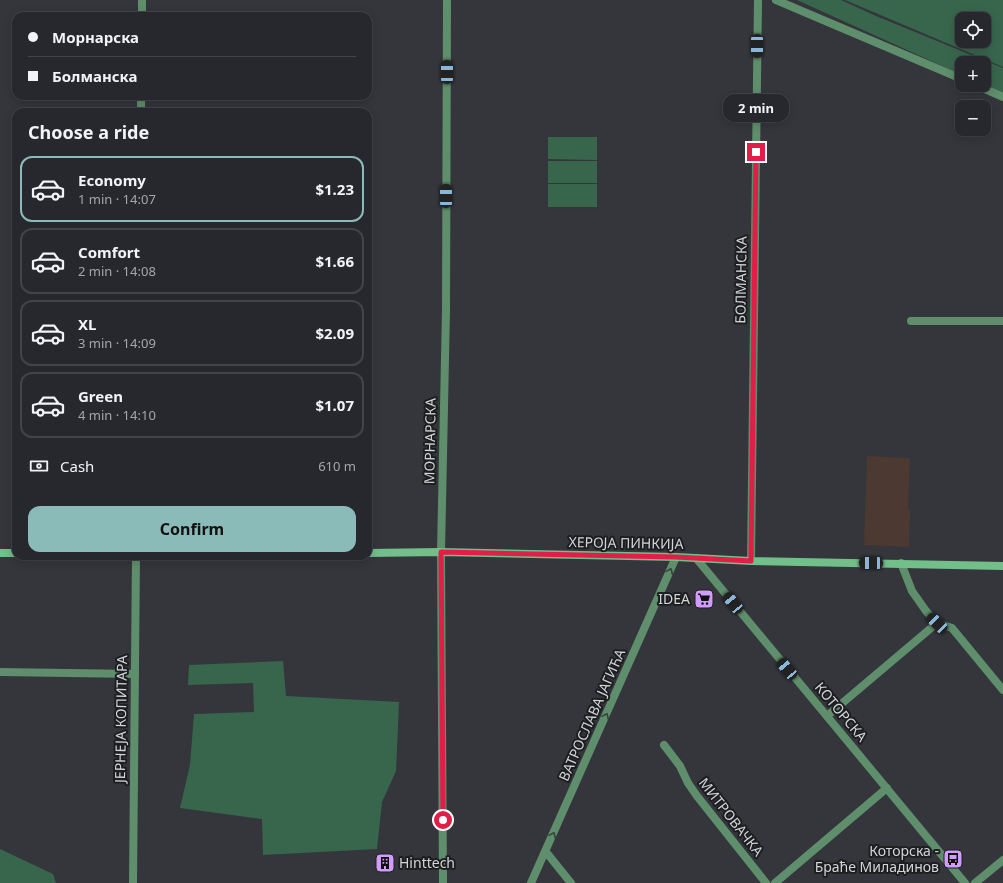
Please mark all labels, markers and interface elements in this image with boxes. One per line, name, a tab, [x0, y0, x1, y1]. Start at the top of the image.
map controls	[955, 12, 991, 136]
button: locate	[955, 12, 991, 48]
text: Морнарска	[52, 27, 139, 47]
car	[751, 34, 763, 58]
button: +	[955, 56, 991, 92]
car	[441, 60, 453, 84]
text: Болманска	[52, 66, 137, 86]
callout: 2 min	[723, 94, 789, 122]
text: 2 min	[738, 99, 774, 117]
button: −	[955, 100, 991, 136]
text: Choose a ride	[28, 120, 149, 144]
route end	[747, 143, 765, 161]
text: Economy	[78, 170, 146, 190]
icon: car	[30, 171, 66, 207]
text: $1.23	[315, 179, 354, 199]
car	[440, 184, 452, 208]
text: 1 min · 14:07	[78, 190, 156, 208]
street label: БОЛМАНСКА	[730, 236, 751, 324]
text: Comfort	[78, 242, 140, 262]
icon: car	[30, 243, 66, 279]
text: $1.66	[315, 251, 354, 271]
text: 2 min · 14:08	[78, 262, 156, 280]
text: XL	[78, 314, 96, 334]
icon: car	[30, 315, 66, 351]
text: $2.09	[315, 323, 354, 343]
text: 3 min · 14:09	[78, 334, 156, 352]
text: Green	[78, 386, 123, 406]
icon: car	[30, 387, 66, 423]
text: $1.07	[315, 395, 354, 415]
street label: МОРНАРСКА	[419, 398, 440, 484]
text: 4 min · 14:10	[78, 406, 156, 424]
icon: cash	[28, 455, 50, 477]
text: Cash	[60, 456, 94, 476]
text: 610 m	[318, 457, 356, 475]
button: Confirm	[28, 506, 356, 552]
street label: ХЕРОЈА ПИНКИЈА	[568, 532, 684, 553]
car	[859, 557, 883, 569]
one-way arrow	[665, 568, 673, 576]
supermarket icon: IDEA	[693, 588, 715, 610]
place label: IDEA	[658, 589, 690, 608]
car	[721, 590, 745, 616]
car	[924, 610, 950, 636]
street label: ВАТРОСЛАВА ЈАГИЋА	[554, 646, 629, 784]
street label: ЈЕРНЕЈА КОПИТАРА	[110, 655, 131, 785]
car	[775, 656, 799, 682]
street label: КОТОРСКА	[811, 678, 872, 745]
one-way arrow	[601, 712, 609, 720]
street label: МИТРОВАЧКА	[695, 774, 768, 860]
route start	[434, 811, 452, 829]
one-way arrow	[548, 831, 556, 839]
place label: Которска - Браће Миладинов	[815, 841, 939, 876]
bus stop icon: Которска - Браће Миладинов	[942, 848, 964, 870]
building icon: Hinttech	[374, 852, 396, 874]
place label: Hinttech	[399, 853, 455, 872]

